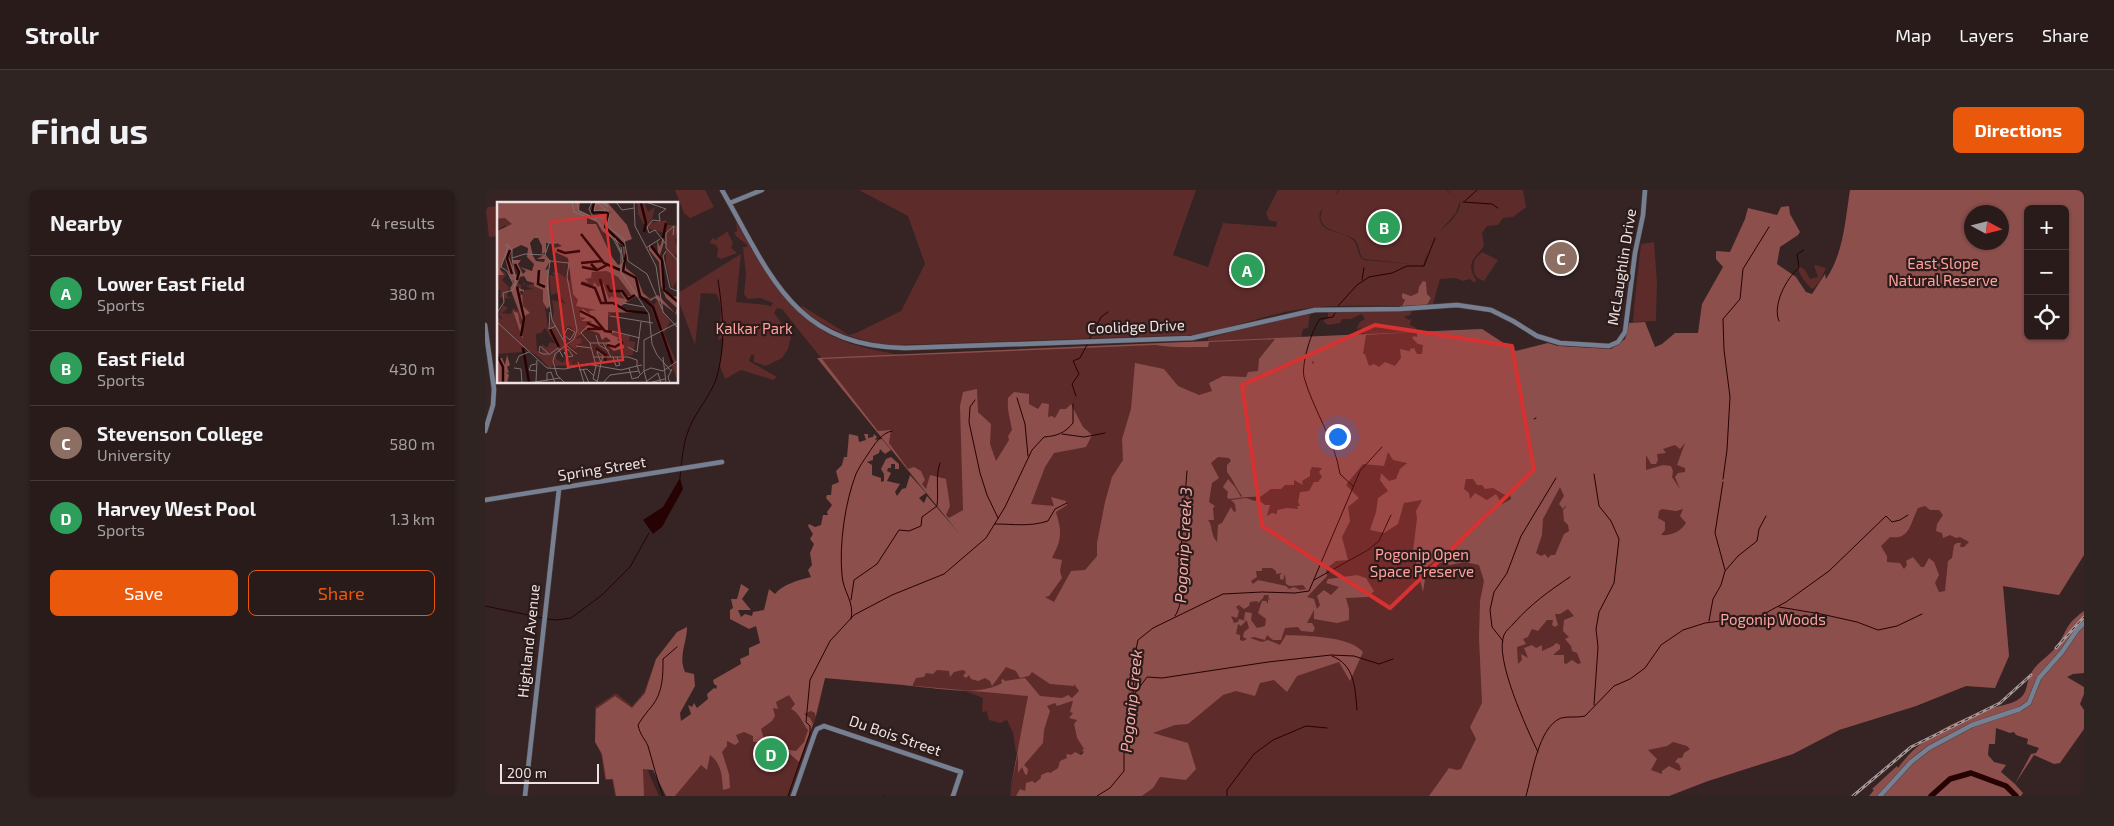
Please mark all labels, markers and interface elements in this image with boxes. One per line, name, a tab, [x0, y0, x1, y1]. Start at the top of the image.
text: Strollr	[25, 20, 99, 49]
text: Map	[1895, 24, 1931, 46]
text: Layers	[1959, 24, 2014, 46]
text: Share	[2042, 24, 2089, 46]
button: Directions	[1953, 107, 2084, 153]
text: Find us	[30, 109, 148, 151]
inset map	[497, 202, 679, 384]
north arrow	[1964, 205, 2009, 250]
map controls	[2024, 205, 2069, 340]
button: +	[2024, 205, 2069, 250]
street label: McLaughlin Drive	[1603, 207, 1639, 326]
pin: B	[1368, 208, 1400, 246]
text: Nearby	[50, 210, 122, 235]
text: 4 results	[371, 213, 435, 232]
pin: C	[1545, 239, 1577, 277]
button: −	[2024, 250, 2069, 295]
pin: A	[1231, 251, 1263, 289]
park label: East Slope Natural Reserve	[1888, 254, 1998, 289]
text: Lower East Field	[97, 272, 245, 295]
text: A	[61, 284, 71, 303]
text: 380 m	[389, 284, 435, 303]
text: Sports	[97, 295, 145, 314]
button: locate	[2024, 295, 2069, 340]
street label: Coolidge Drive	[1087, 315, 1185, 337]
park label: Kalkar Park	[715, 319, 793, 337]
text: East Field	[97, 347, 185, 370]
text: B	[61, 359, 71, 378]
text: 430 m	[389, 359, 435, 378]
text: Sports	[97, 370, 145, 389]
text: Stevenson College	[97, 422, 263, 445]
your location	[1325, 424, 1351, 450]
text: C	[61, 434, 71, 453]
text: 580 m	[389, 434, 435, 453]
text: University	[97, 445, 171, 464]
street label: Spring Street	[556, 452, 647, 484]
water label: Pogonip Creek 3	[1170, 486, 1195, 603]
text: Harvey West Pool	[97, 497, 256, 520]
text: D	[61, 509, 71, 528]
text: 1.3 km	[390, 509, 435, 528]
text: Sports	[97, 520, 145, 539]
park label: Pogonip Open Space Preserve	[1370, 545, 1474, 580]
button: Save	[50, 570, 238, 616]
button: Share	[248, 570, 435, 616]
street label: Highland Avenue	[513, 583, 543, 699]
park label: Pogonip Woods	[1720, 610, 1826, 628]
water label: Pogonip Creek	[1116, 649, 1145, 753]
street label: Du Bois Street	[847, 711, 944, 759]
pin: D	[755, 735, 787, 773]
scale bar	[500, 761, 599, 784]
text: 200 m	[507, 764, 547, 781]

